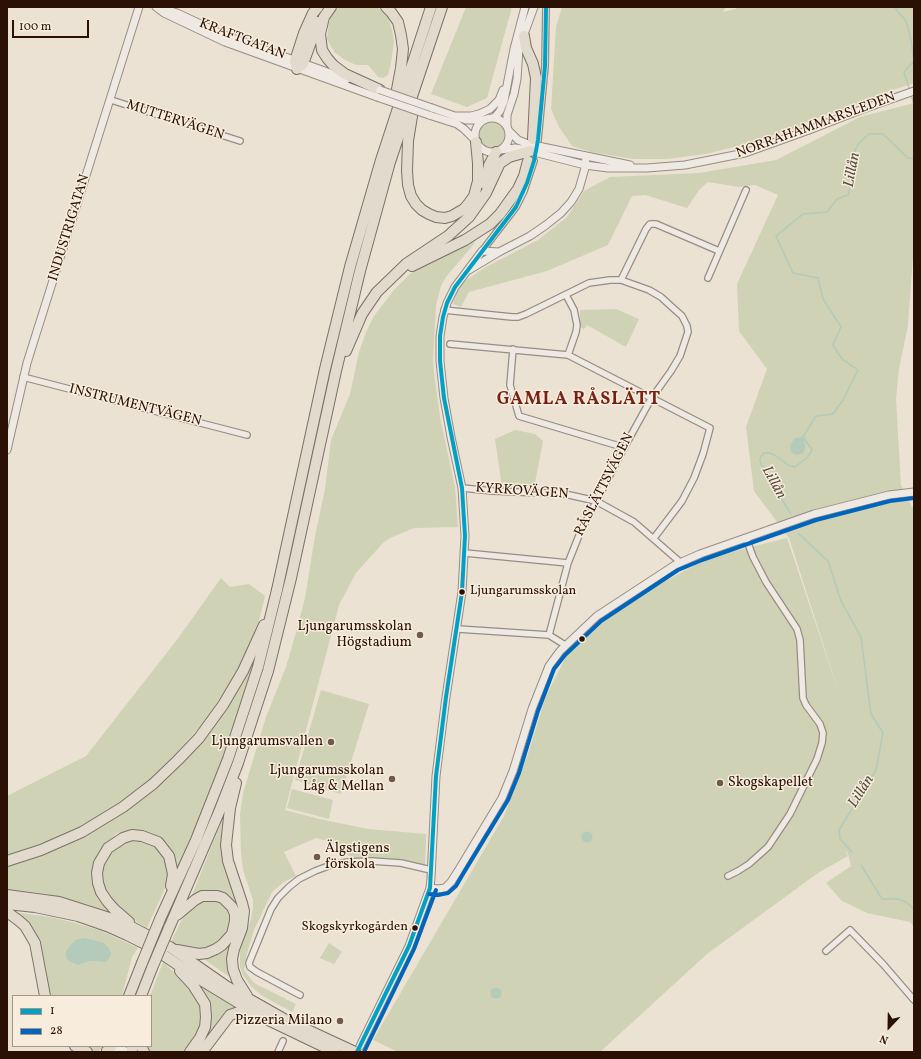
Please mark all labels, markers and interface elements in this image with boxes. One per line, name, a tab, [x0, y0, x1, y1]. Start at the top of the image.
scale bar	[14, 12, 91, 38]
street label: KRAFTGATAN	[197, 16, 287, 64]
text: 100 m	[19, 19, 51, 35]
street label: NORRAHAMMARSLEDEN	[734, 89, 898, 163]
street label: MUTTERVÄGEN	[124, 97, 226, 145]
water label: Lillån	[841, 151, 865, 189]
street label: INDUSTRIGATAN	[46, 173, 94, 283]
street label: INSTRUMENTVÄGEN	[67, 381, 203, 431]
district label: GAMLA RÅSLÄTT	[497, 390, 661, 412]
street label: RÅSLÄTTSVÄGEN	[572, 431, 638, 539]
water label: Lillån	[757, 463, 789, 503]
street label: KYRKOVÄGEN	[475, 480, 569, 504]
place label: Ljungarumsskolan	[470, 584, 576, 600]
marker: Ljungarumsskolan	[457, 587, 467, 597]
place label: Ljungarumsskolan Högstadium	[297, 619, 412, 652]
marker: Ljungarumsskolan Högstadium	[415, 630, 425, 640]
unlabelled marker	[577, 634, 587, 644]
place label: Ljungarumsvallen	[211, 734, 323, 750]
marker: Ljungarumsvallen	[326, 737, 336, 747]
place label: Ljungarumsskolan Låg & Mellan	[269, 763, 384, 796]
water label: Lillån	[845, 772, 879, 812]
marker: Ljungarumsskolan Låg & Mellan	[387, 774, 397, 784]
place label: Skogskapellet	[728, 775, 813, 791]
marker: Skogskapellet	[715, 778, 725, 788]
place label: Älgstigens förskola	[325, 841, 389, 874]
marker: Älgstigens förskola	[312, 852, 322, 862]
place label: Skogskyrkogården	[302, 920, 408, 936]
marker: Skogskyrkogården	[410, 923, 420, 933]
legend	[12, 995, 152, 1047]
text: 1	[50, 1003, 55, 1019]
north arrow	[869, 1007, 909, 1047]
place label: Pizzeria Milano	[235, 1013, 332, 1029]
marker: Pizzeria Milano	[335, 1016, 345, 1026]
text: 28	[50, 1023, 63, 1039]
text: N	[878, 1030, 891, 1047]

